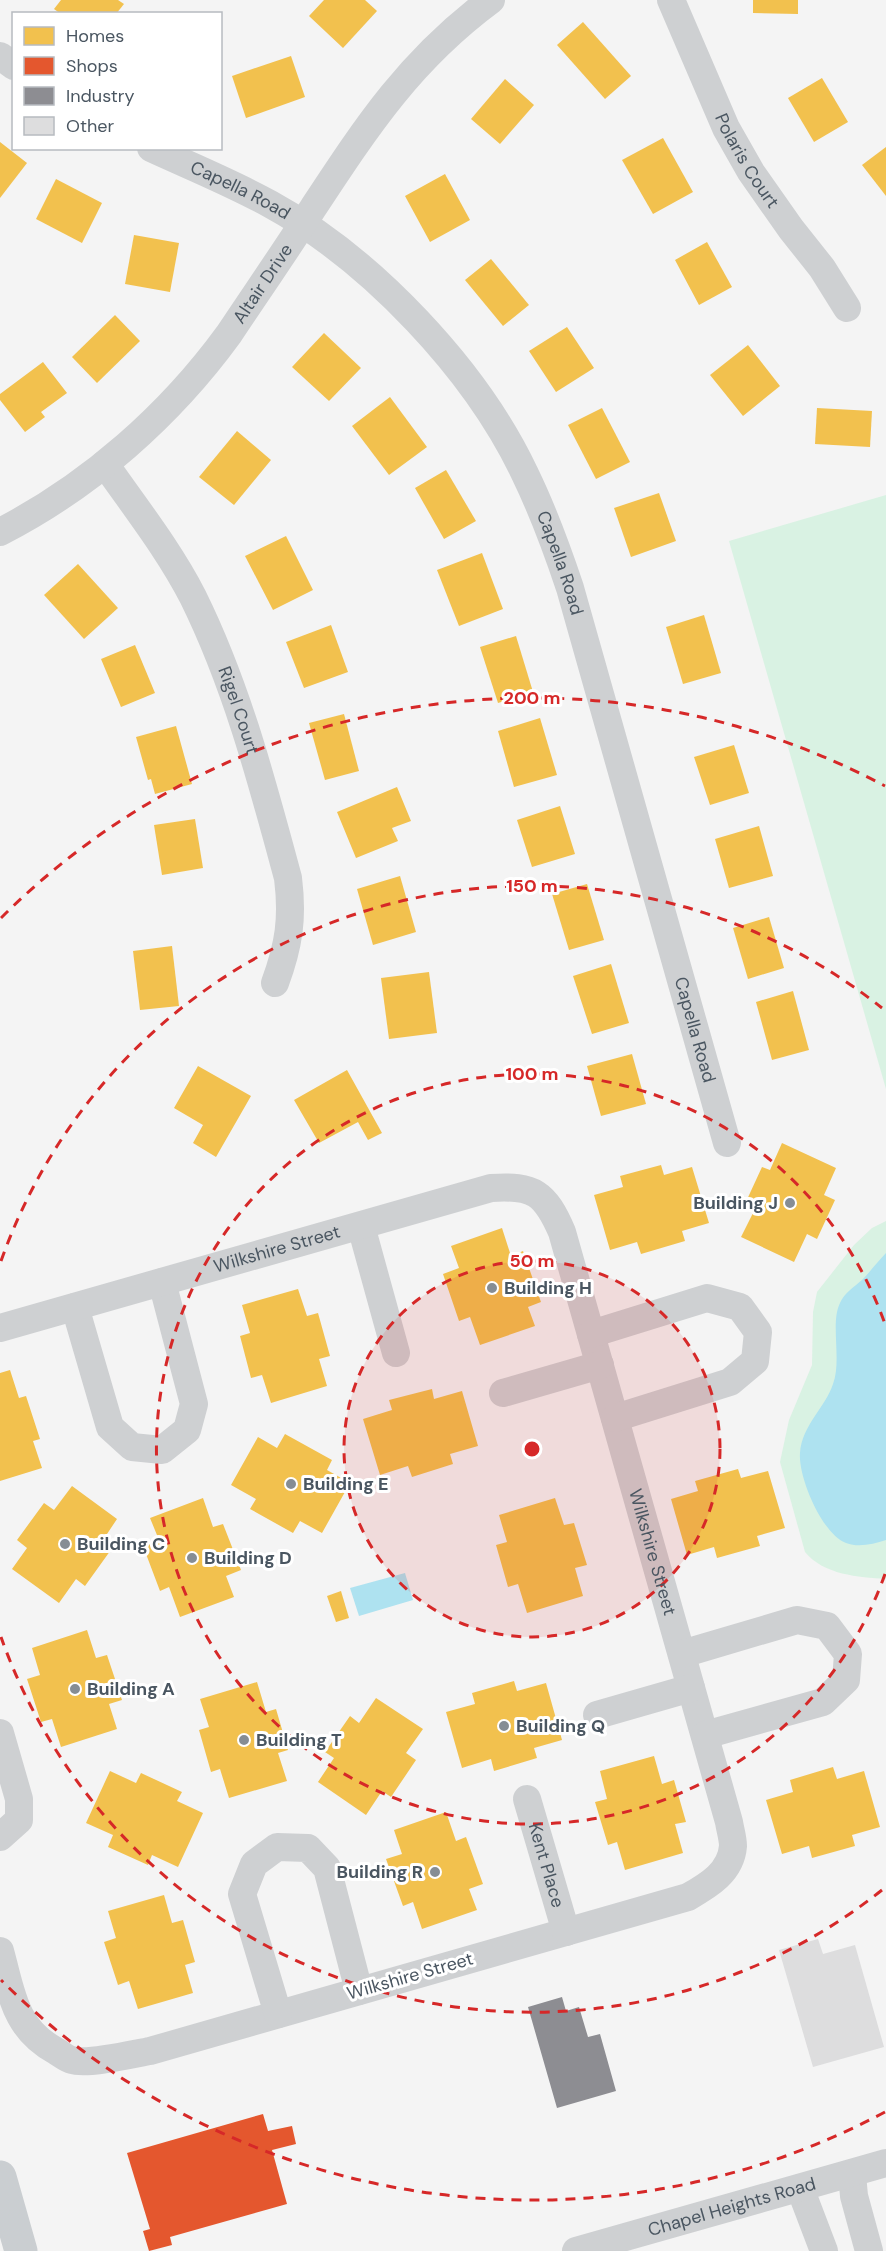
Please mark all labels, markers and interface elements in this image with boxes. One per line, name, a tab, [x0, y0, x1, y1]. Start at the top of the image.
legend	[12, 12, 222, 150]
text: Homes	[66, 24, 124, 48]
text: Shops	[66, 54, 118, 78]
text: Industry	[66, 84, 135, 108]
street label: Polaris Court	[709, 110, 785, 213]
text: Other	[66, 114, 115, 138]
street label: Capella Road	[187, 155, 295, 225]
street label: Altair Drive	[227, 239, 298, 328]
street label: Capella Road	[531, 507, 589, 618]
street label: Rigel Court	[212, 663, 265, 757]
text: 200 m	[504, 686, 560, 710]
text: 150 m	[506, 874, 558, 898]
street label: Capella Road	[669, 974, 721, 1085]
text: 100 m	[505, 1062, 559, 1086]
place label: Building J	[693, 1191, 778, 1215]
marker: Building J	[783, 1196, 797, 1210]
street label: Wilkshire Street	[211, 1220, 343, 1278]
text: 50 m	[509, 1249, 555, 1273]
place label: Building H	[504, 1276, 592, 1300]
marker: Building H	[485, 1281, 499, 1295]
centre of rings	[522, 1439, 542, 1459]
place label: Building E	[303, 1472, 389, 1496]
marker: Building E	[284, 1477, 298, 1491]
street label: Wilkshire Street	[623, 1486, 682, 1618]
place label: Building C	[77, 1532, 165, 1556]
marker: Building C	[58, 1537, 72, 1551]
place label: Building D	[204, 1546, 292, 1570]
marker: Building D	[185, 1551, 199, 1565]
place label: Building A	[87, 1677, 175, 1701]
marker: Building A	[68, 1682, 82, 1696]
place label: Building Q	[516, 1714, 605, 1738]
marker: Building Q	[497, 1719, 511, 1733]
place label: Building T	[256, 1728, 342, 1752]
marker: Building T	[237, 1733, 251, 1747]
street label: Kent Place	[523, 1820, 570, 1910]
place label: Building R	[337, 1860, 423, 1884]
marker: Building R	[428, 1865, 442, 1879]
street label: Wilkshire Street	[344, 1946, 476, 2006]
street label: Chapel Heights Road	[645, 2172, 819, 2242]

